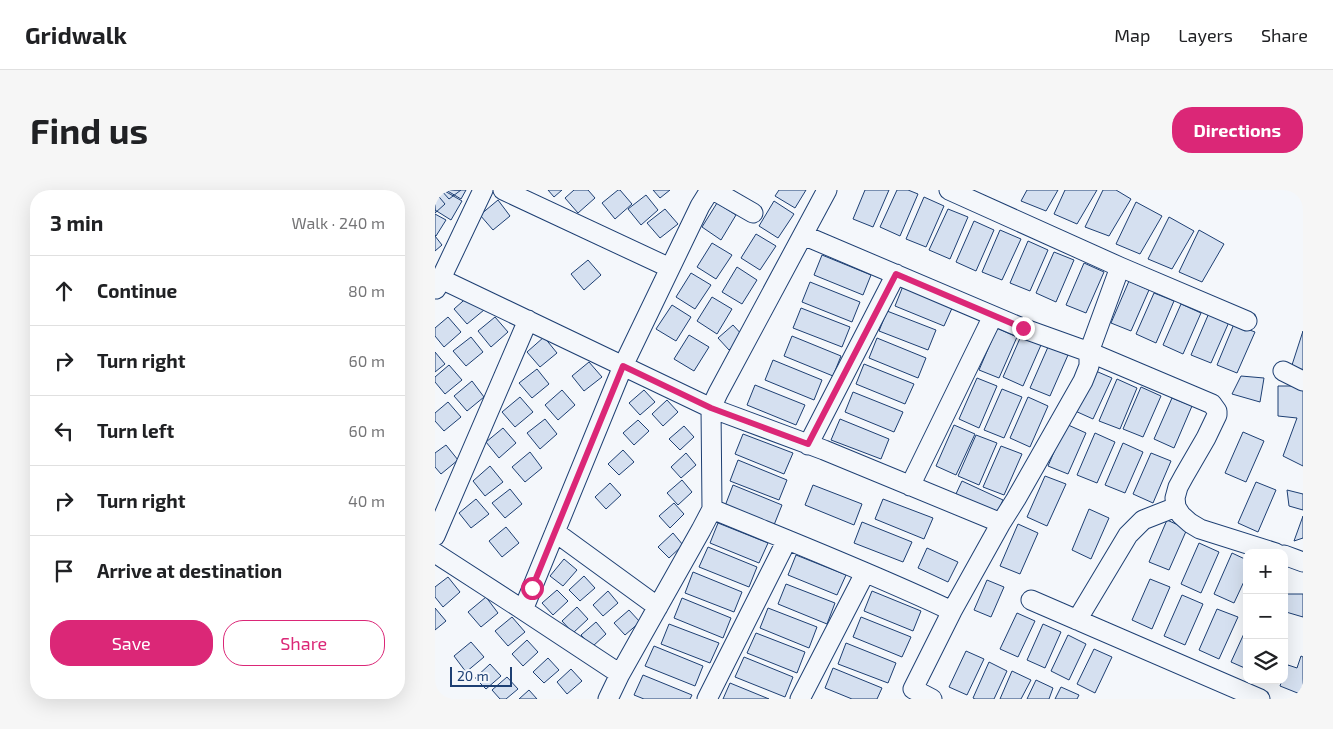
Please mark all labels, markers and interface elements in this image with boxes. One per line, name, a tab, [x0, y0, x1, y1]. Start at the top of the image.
text: Gridwalk	[25, 20, 127, 49]
text: Map	[1114, 24, 1150, 46]
text: Layers	[1178, 24, 1233, 46]
text: Share	[1261, 24, 1308, 46]
button: Directions	[1172, 107, 1303, 153]
text: Find us	[30, 109, 148, 151]
text: 3 min	[50, 210, 103, 235]
text: Walk · 240 m	[292, 213, 385, 232]
icon: ahead	[50, 277, 78, 305]
text: Continue	[97, 279, 177, 302]
text: 80 m	[348, 281, 385, 300]
route end	[1012, 317, 1035, 340]
icon: right	[50, 347, 78, 375]
text: Turn right	[97, 349, 185, 372]
text: 60 m	[349, 351, 385, 370]
icon: left	[50, 417, 78, 445]
text: Turn left	[97, 419, 174, 442]
text: 60 m	[349, 421, 385, 440]
icon: right	[50, 487, 78, 515]
text: Turn right	[97, 489, 185, 512]
text: 40 m	[348, 491, 385, 510]
map controls	[1243, 549, 1288, 684]
button: +	[1243, 549, 1288, 594]
icon: arrive	[50, 557, 78, 585]
text: Arrive at destination	[97, 559, 282, 582]
route start	[521, 577, 544, 600]
button: −	[1243, 594, 1288, 639]
button: Save	[50, 620, 213, 666]
button: Share	[223, 620, 385, 666]
button: layers	[1243, 639, 1288, 684]
scale bar	[450, 664, 513, 687]
text: 20 m	[457, 667, 489, 684]

